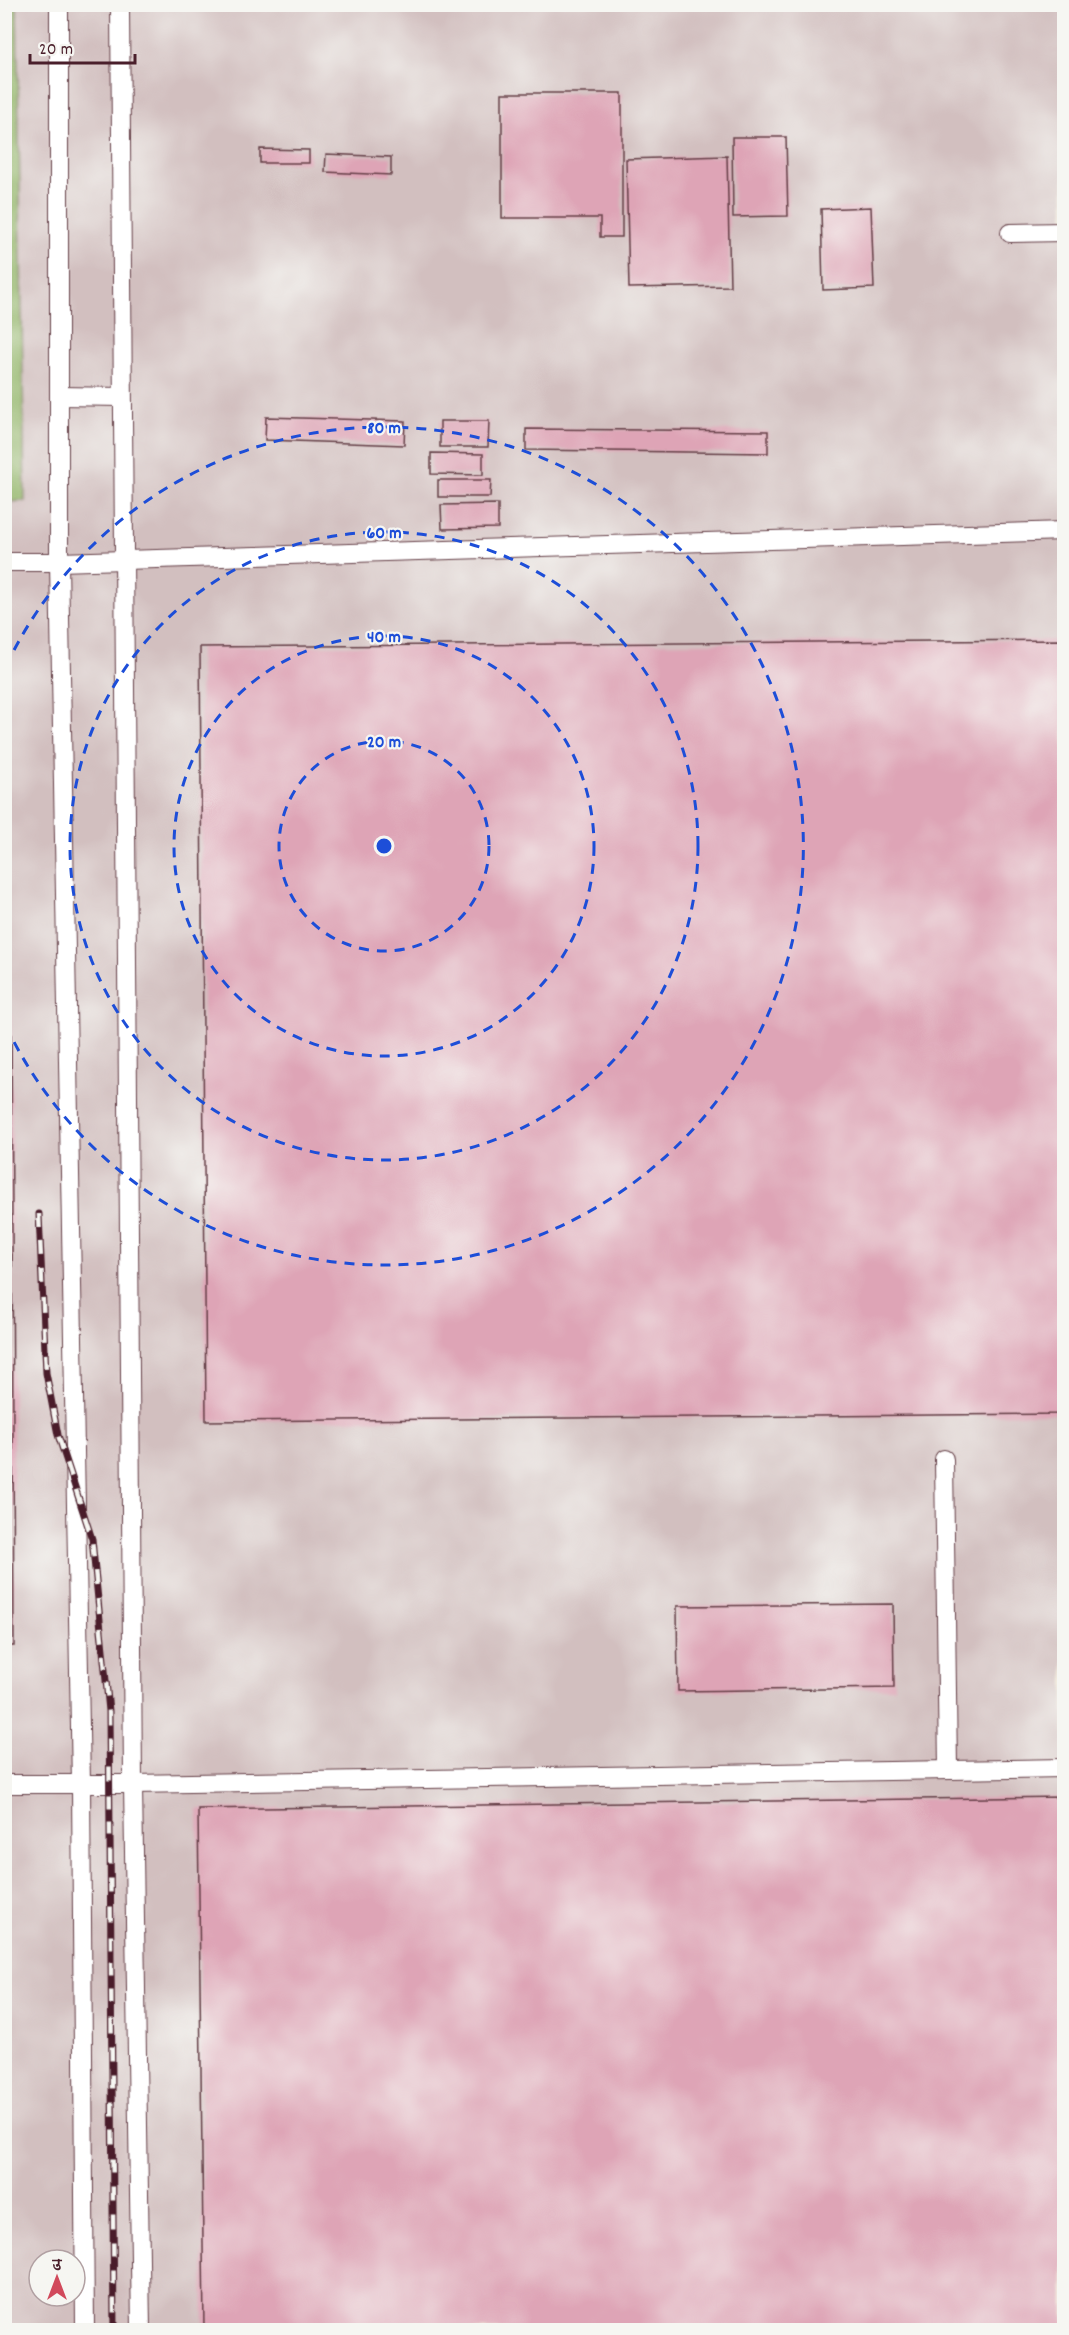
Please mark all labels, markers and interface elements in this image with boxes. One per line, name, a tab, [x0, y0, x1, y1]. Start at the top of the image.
scale bar	[30, 27, 135, 65]
text: 20 m	[39, 38, 73, 63]
text: 80 m	[367, 417, 401, 442]
text: 60 m	[366, 522, 402, 547]
text: 40 m	[367, 626, 401, 651]
text: 20 m	[367, 731, 401, 756]
centre of rings	[374, 836, 394, 856]
north arrow	[27, 2248, 87, 2308]
text: उ	[51, 2254, 62, 2277]

